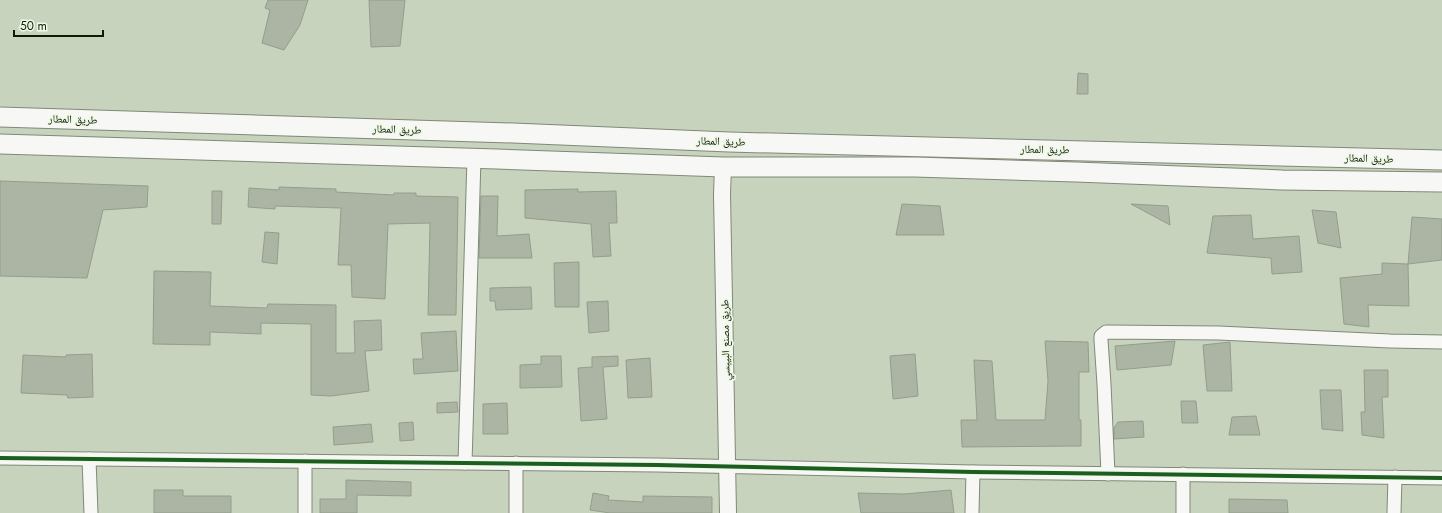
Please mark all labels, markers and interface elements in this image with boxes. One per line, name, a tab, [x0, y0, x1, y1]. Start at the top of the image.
scale bar	[14, 12, 103, 38]
text: 50 m	[20, 17, 47, 35]
street label: طريق المطار	[47, 110, 98, 128]
street label: طريق المطار	[371, 120, 422, 138]
street label: طريق المطار	[695, 132, 746, 150]
street label: طريق المطار	[1019, 141, 1070, 157]
street label: طريق المطار	[1343, 149, 1394, 167]
street label: طريق مصنع البيبسي	[716, 299, 735, 381]

